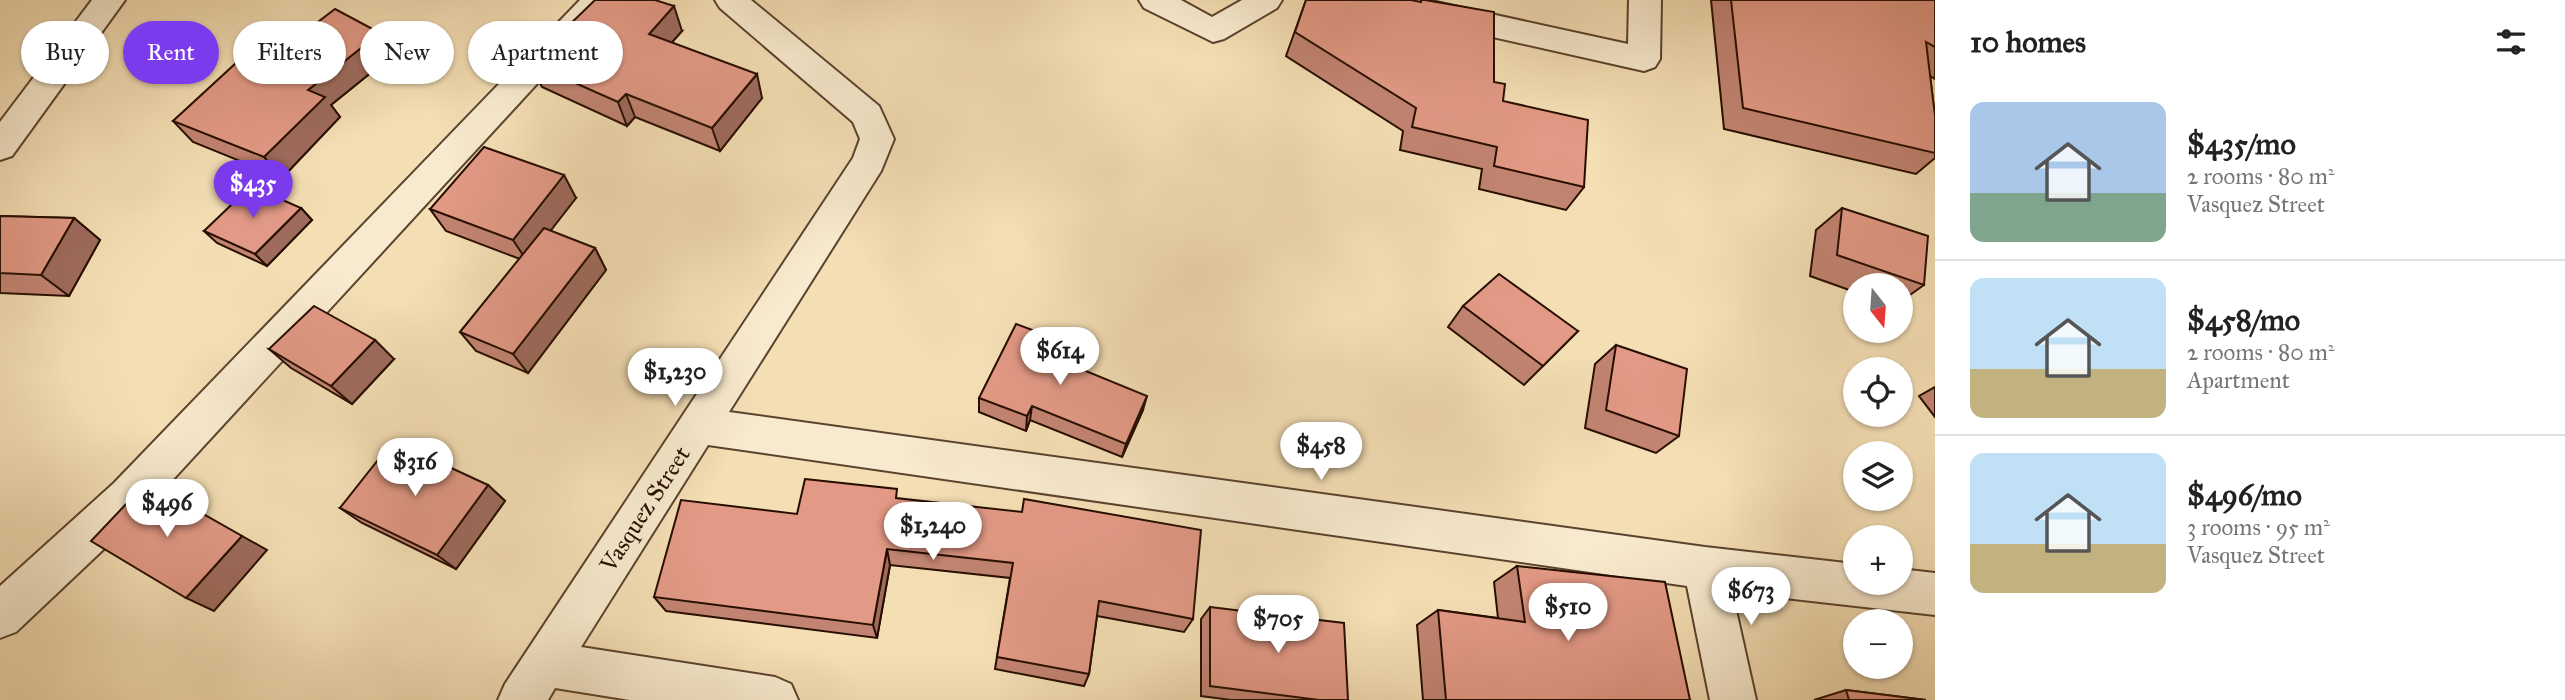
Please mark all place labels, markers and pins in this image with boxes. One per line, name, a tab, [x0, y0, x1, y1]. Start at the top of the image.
pin: $435	[212, 160, 294, 220]
pin: $614	[1019, 328, 1101, 387]
pin: $1,230	[618, 348, 732, 408]
pin: $458	[1280, 422, 1362, 482]
pin: $316	[374, 438, 456, 498]
pin: $496	[126, 480, 208, 539]
pin: $1,240	[876, 503, 990, 562]
pin: $673	[1710, 568, 1792, 627]
pin: $510	[1527, 584, 1609, 643]
pin: $705	[1237, 596, 1319, 655]

